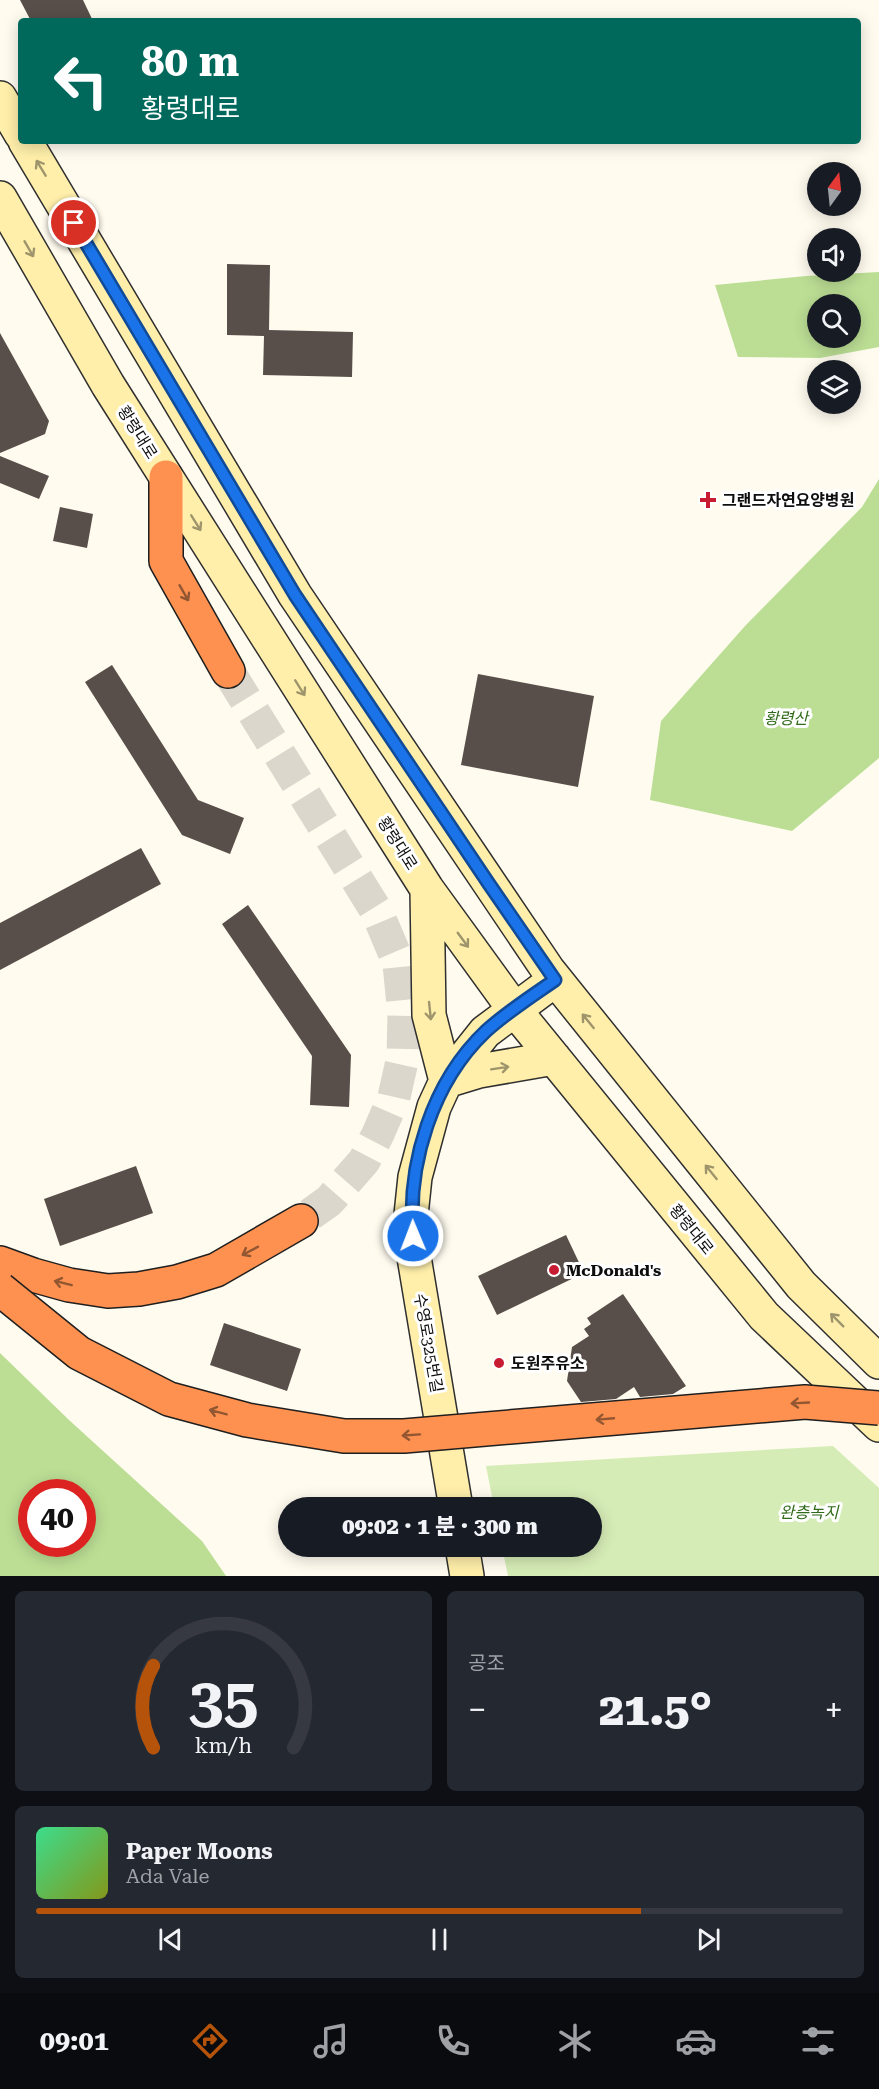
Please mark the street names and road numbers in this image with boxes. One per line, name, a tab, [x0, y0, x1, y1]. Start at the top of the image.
street label: 황령대로	[114, 402, 161, 462]
street label: 황령대로	[374, 813, 421, 873]
street label: 황령대로	[666, 1200, 718, 1258]
street label: 수영로325번길	[410, 1292, 447, 1394]

